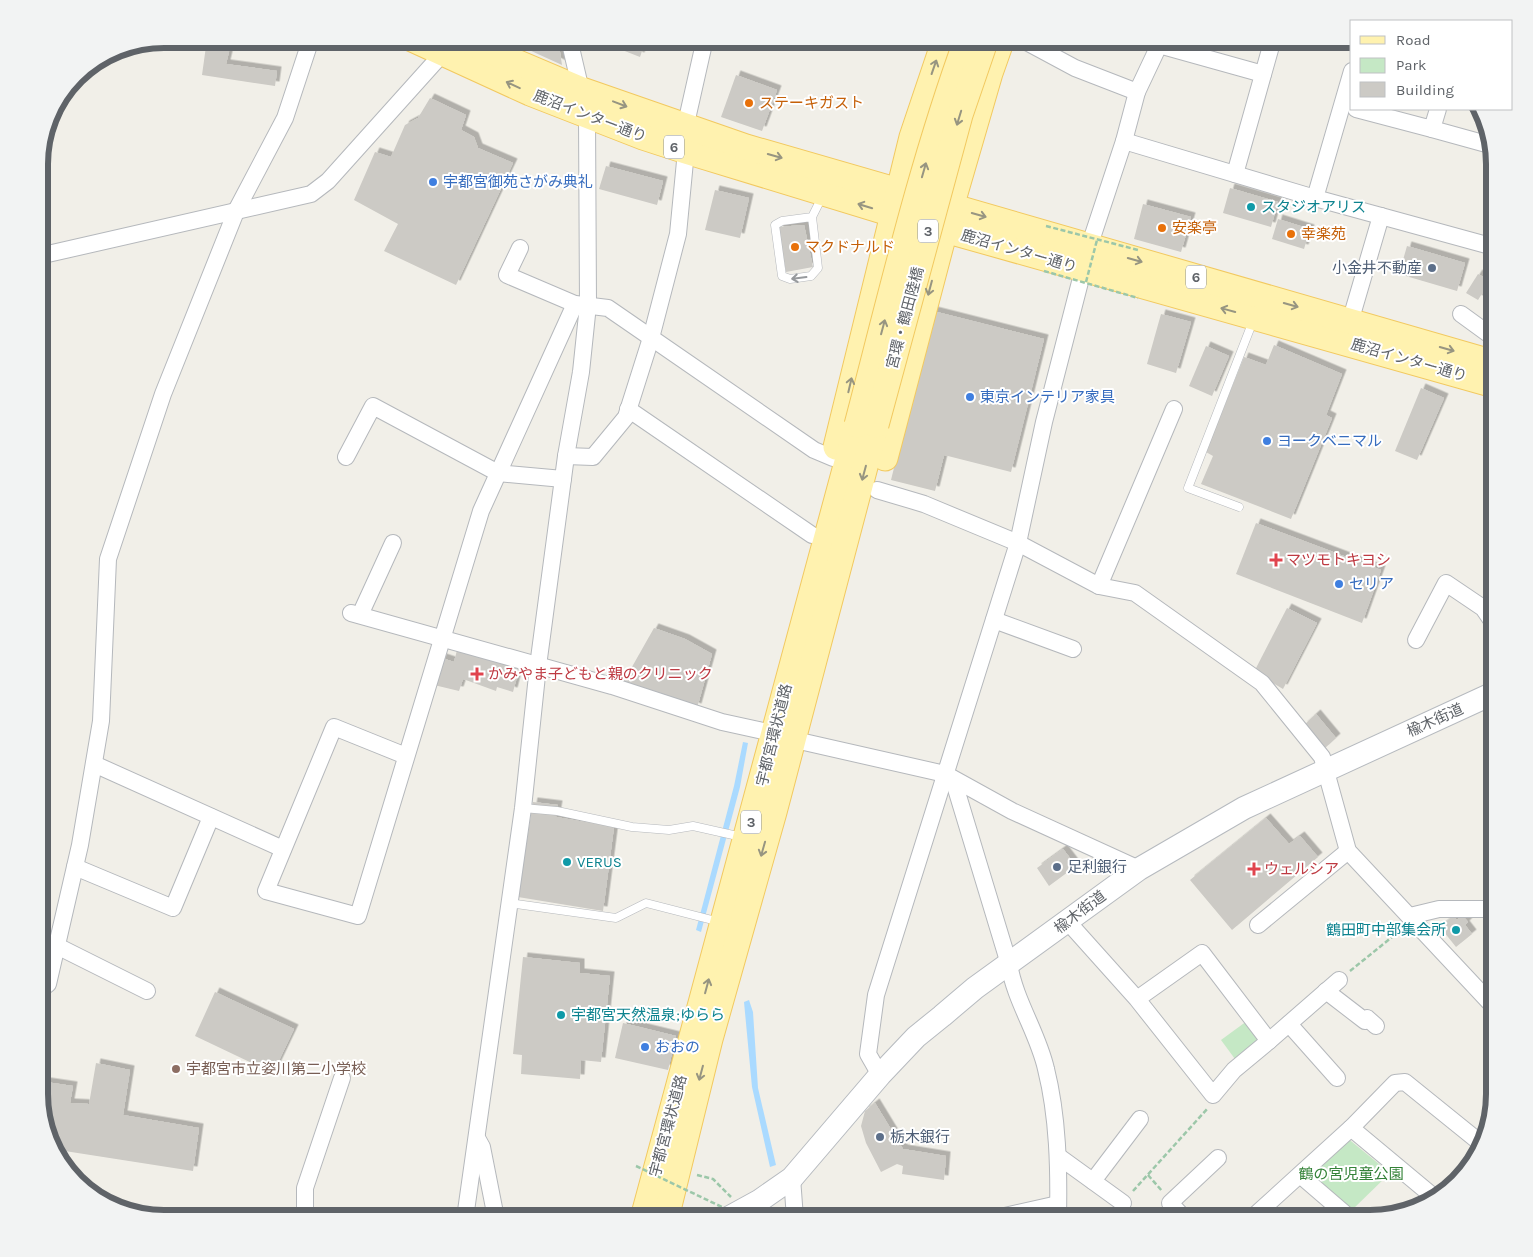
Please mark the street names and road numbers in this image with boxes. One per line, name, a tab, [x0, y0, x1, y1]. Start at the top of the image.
street label: 鹿沼インター通り	[531, 86, 649, 146]
road number: 6	[664, 136, 684, 158]
road number: 3	[918, 220, 938, 242]
street label: 鹿沼インター通り	[959, 226, 1079, 276]
street label: 宮環・鶴田陸橋	[883, 265, 927, 371]
road number: 6	[1186, 266, 1206, 288]
street label: 鹿沼インター通り	[1349, 335, 1469, 385]
street label: 宇都宮環状道路	[753, 682, 795, 788]
street label: 楡木街道	[1404, 700, 1466, 740]
road number: 3	[741, 810, 761, 834]
street label: 楡木街道	[1051, 887, 1109, 937]
street label: 宇都宮環状道路	[646, 1073, 690, 1179]

